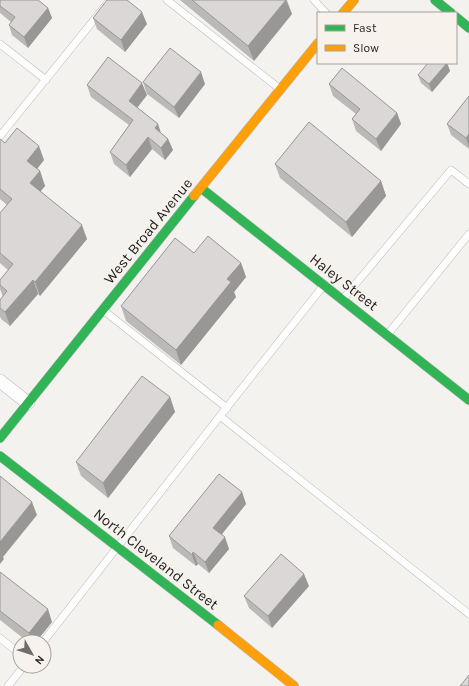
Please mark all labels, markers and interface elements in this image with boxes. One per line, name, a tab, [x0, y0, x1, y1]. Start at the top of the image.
legend	[317, 12, 457, 64]
text: Fast	[353, 21, 377, 35]
text: Slow	[353, 41, 379, 55]
street label: West Broad Avenue	[100, 175, 196, 287]
street label: Haley Street	[306, 250, 382, 315]
street label: North Cleveland Street	[90, 505, 222, 614]
north arrow	[12, 634, 52, 674]
text: N	[32, 653, 47, 667]

